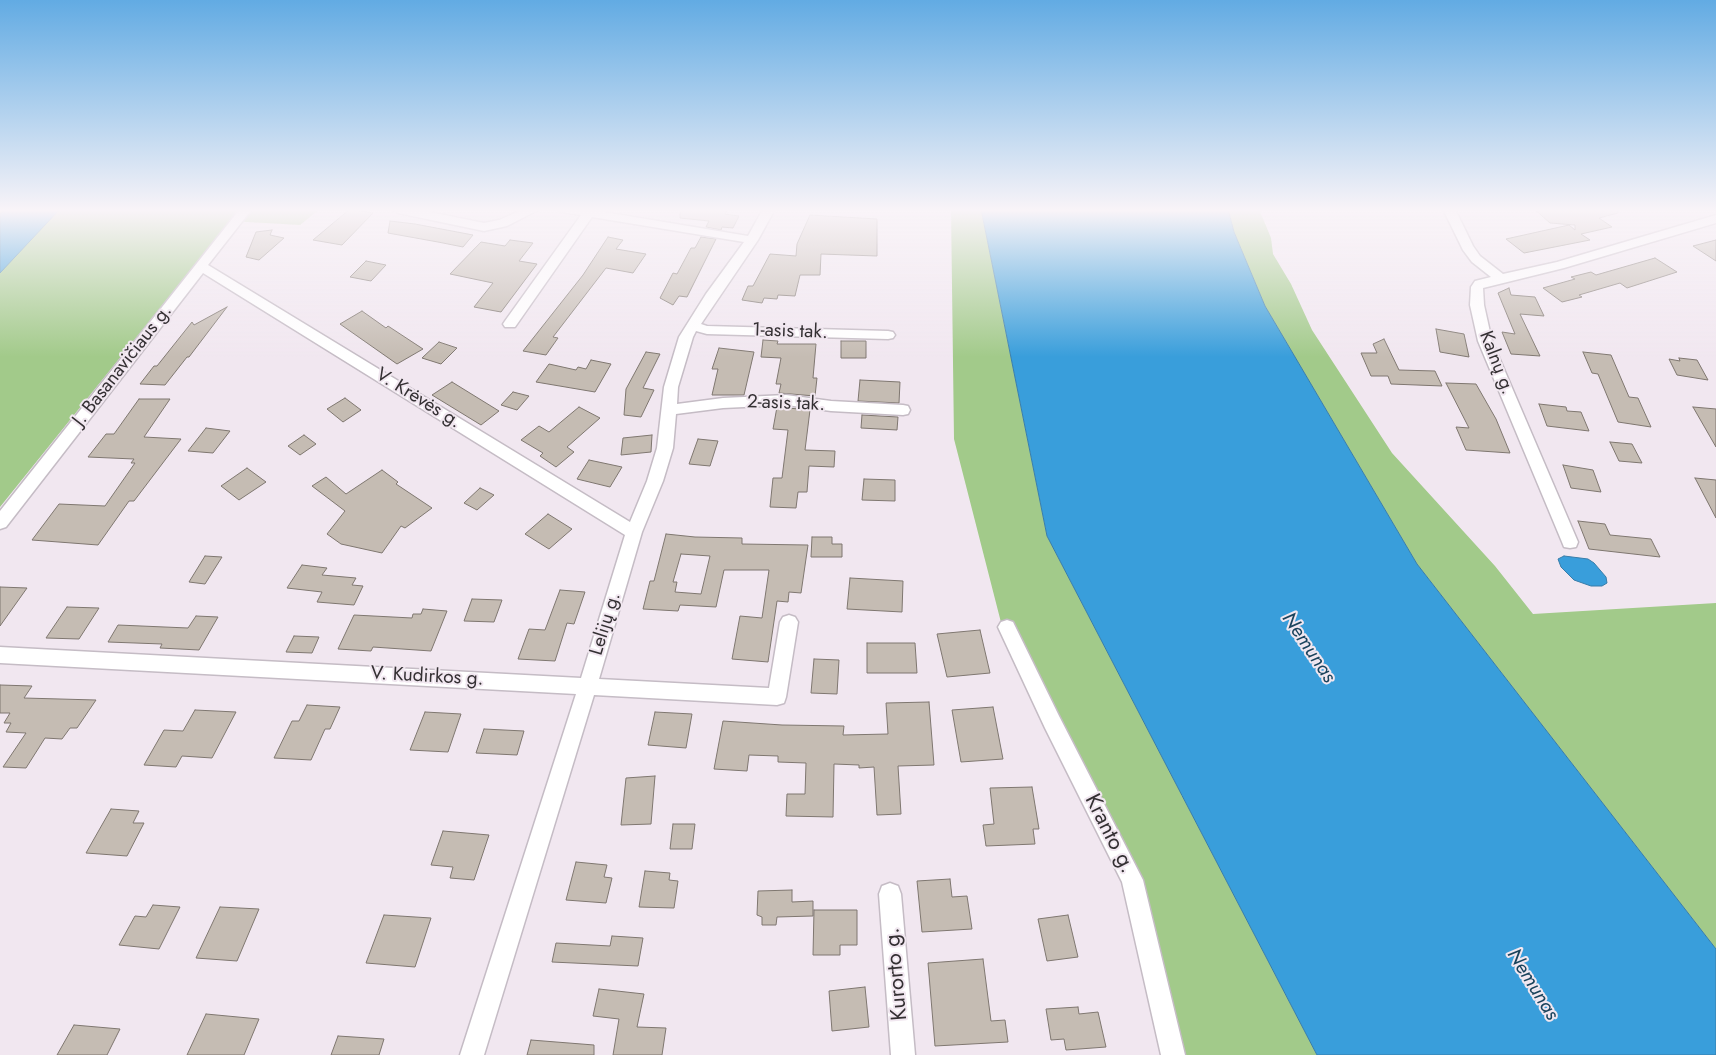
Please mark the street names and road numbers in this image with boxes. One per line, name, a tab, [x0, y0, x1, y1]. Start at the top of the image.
street label: J. Basanavičiaus g.	[69, 301, 177, 431]
street label: 1-asis tak.	[752, 319, 828, 345]
street label: Kalnų g.	[1473, 328, 1519, 398]
street label: V. Krėvės g.	[371, 364, 465, 434]
street label: 2-asis tak.	[747, 391, 825, 417]
street label: Lelijų g.	[586, 590, 626, 658]
street label: V. Kudirkos g.	[370, 663, 484, 691]
street label: Kranto g.	[1078, 790, 1140, 878]
street label: Kurorto g.	[880, 926, 914, 1022]

